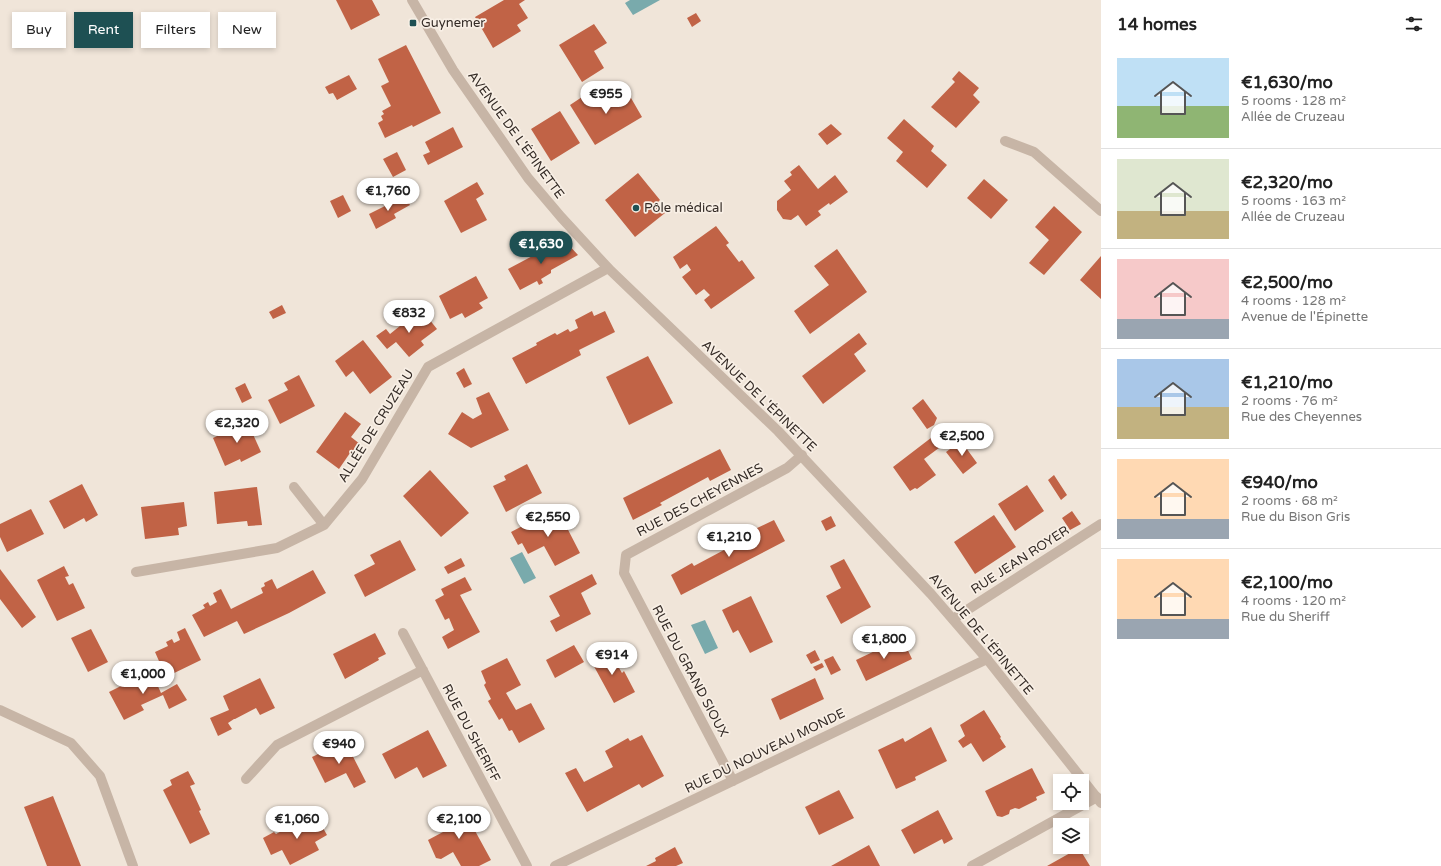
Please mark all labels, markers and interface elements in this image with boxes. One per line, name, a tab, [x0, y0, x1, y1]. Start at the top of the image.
chip: Buy	[12, 12, 66, 48]
chip: Rent	[74, 12, 133, 48]
chip: Filters	[141, 12, 210, 48]
chip: New	[218, 12, 276, 48]
icon: filters	[1403, 13, 1425, 35]
text: 14 homes	[1117, 14, 1197, 35]
place label: Guynemer	[421, 15, 485, 31]
marker: Guynemer	[408, 18, 418, 28]
street label: AVENUE DE L'ÉPINETTE	[464, 68, 568, 202]
text: €1,630/mo	[1241, 72, 1333, 93]
icon: home	[1149, 74, 1197, 122]
pin: €955	[582, 81, 630, 115]
text: €955	[589, 86, 623, 102]
text: 5 rooms · 128 m²	[1241, 93, 1346, 109]
text: Allée de Cruzeau	[1241, 109, 1345, 125]
text: €2,320/mo	[1241, 172, 1333, 193]
icon: home	[1149, 175, 1197, 223]
pin: €1,760	[355, 178, 421, 212]
text: €1,760	[366, 183, 410, 199]
text: 5 rooms · 163 m²	[1241, 193, 1346, 209]
place label: Pôle médical	[644, 200, 723, 216]
marker: Pôle médical	[631, 203, 641, 213]
text: Allée de Cruzeau	[1241, 209, 1345, 225]
pin: €1,630	[508, 231, 574, 265]
text: €1,630	[519, 236, 563, 252]
text: €2,500/mo	[1241, 272, 1333, 293]
icon: home	[1149, 275, 1197, 323]
text: 4 rooms · 128 m²	[1241, 293, 1346, 309]
pin: €832	[385, 300, 433, 334]
text: €832	[392, 305, 426, 321]
text: Avenue de l'Épinette	[1241, 309, 1368, 325]
street label: AVENUE DE L'ÉPINETTE	[698, 337, 820, 455]
street label: ALLÉE DE CRUZEAU	[335, 367, 417, 485]
text: €1,210/mo	[1241, 372, 1333, 393]
icon: home	[1149, 375, 1197, 423]
text: 2 rooms · 76 m²	[1241, 393, 1338, 409]
text: Rue des Cheyennes	[1241, 409, 1362, 425]
pin: €2,320	[204, 410, 270, 444]
text: €2,320	[215, 415, 259, 431]
pin: €2,500	[929, 423, 995, 457]
text: €2,500	[940, 428, 984, 444]
street label: RUE DES CHEYENNES	[634, 460, 766, 540]
text: €940/mo	[1241, 472, 1318, 493]
icon: home	[1149, 475, 1197, 523]
text: 2 rooms · 68 m²	[1241, 493, 1338, 509]
pin: €2,550	[515, 504, 581, 538]
text: €2,550	[526, 509, 570, 525]
text: Rue du Bison Gris	[1241, 509, 1350, 525]
street label: RUE JEAN ROYER	[968, 522, 1072, 598]
pin: €1,210	[696, 524, 762, 558]
text: €1,210	[707, 529, 751, 545]
street label: AVENUE DE L'ÉPINETTE	[925, 570, 1037, 698]
text: €2,100/mo	[1241, 572, 1333, 593]
icon: home	[1149, 575, 1197, 623]
text: 4 rooms · 120 m²	[1241, 593, 1346, 609]
street label: RUE DU GRAND SIOUX	[648, 602, 732, 740]
text: Rue du Sheriff	[1241, 609, 1330, 625]
pin: €1,800	[851, 626, 917, 660]
text: €1,800	[862, 631, 906, 647]
pin: €914	[588, 642, 636, 676]
text: €914	[595, 647, 629, 663]
pin: €1,000	[110, 661, 176, 695]
text: €1,000	[121, 666, 165, 682]
street label: RUE DU SHERIFF	[438, 681, 504, 785]
street label: RUE DU NOUVEAU MONDE	[682, 705, 848, 797]
pin: €940	[315, 731, 363, 765]
text: €940	[322, 736, 356, 752]
map controls	[1053, 774, 1089, 854]
button: locate	[1053, 774, 1089, 810]
pin: €1,060	[264, 806, 330, 840]
pin: €2,100	[426, 806, 492, 840]
text: €1,060	[275, 811, 319, 827]
text: €2,100	[437, 811, 481, 827]
button: layers	[1053, 818, 1089, 854]

